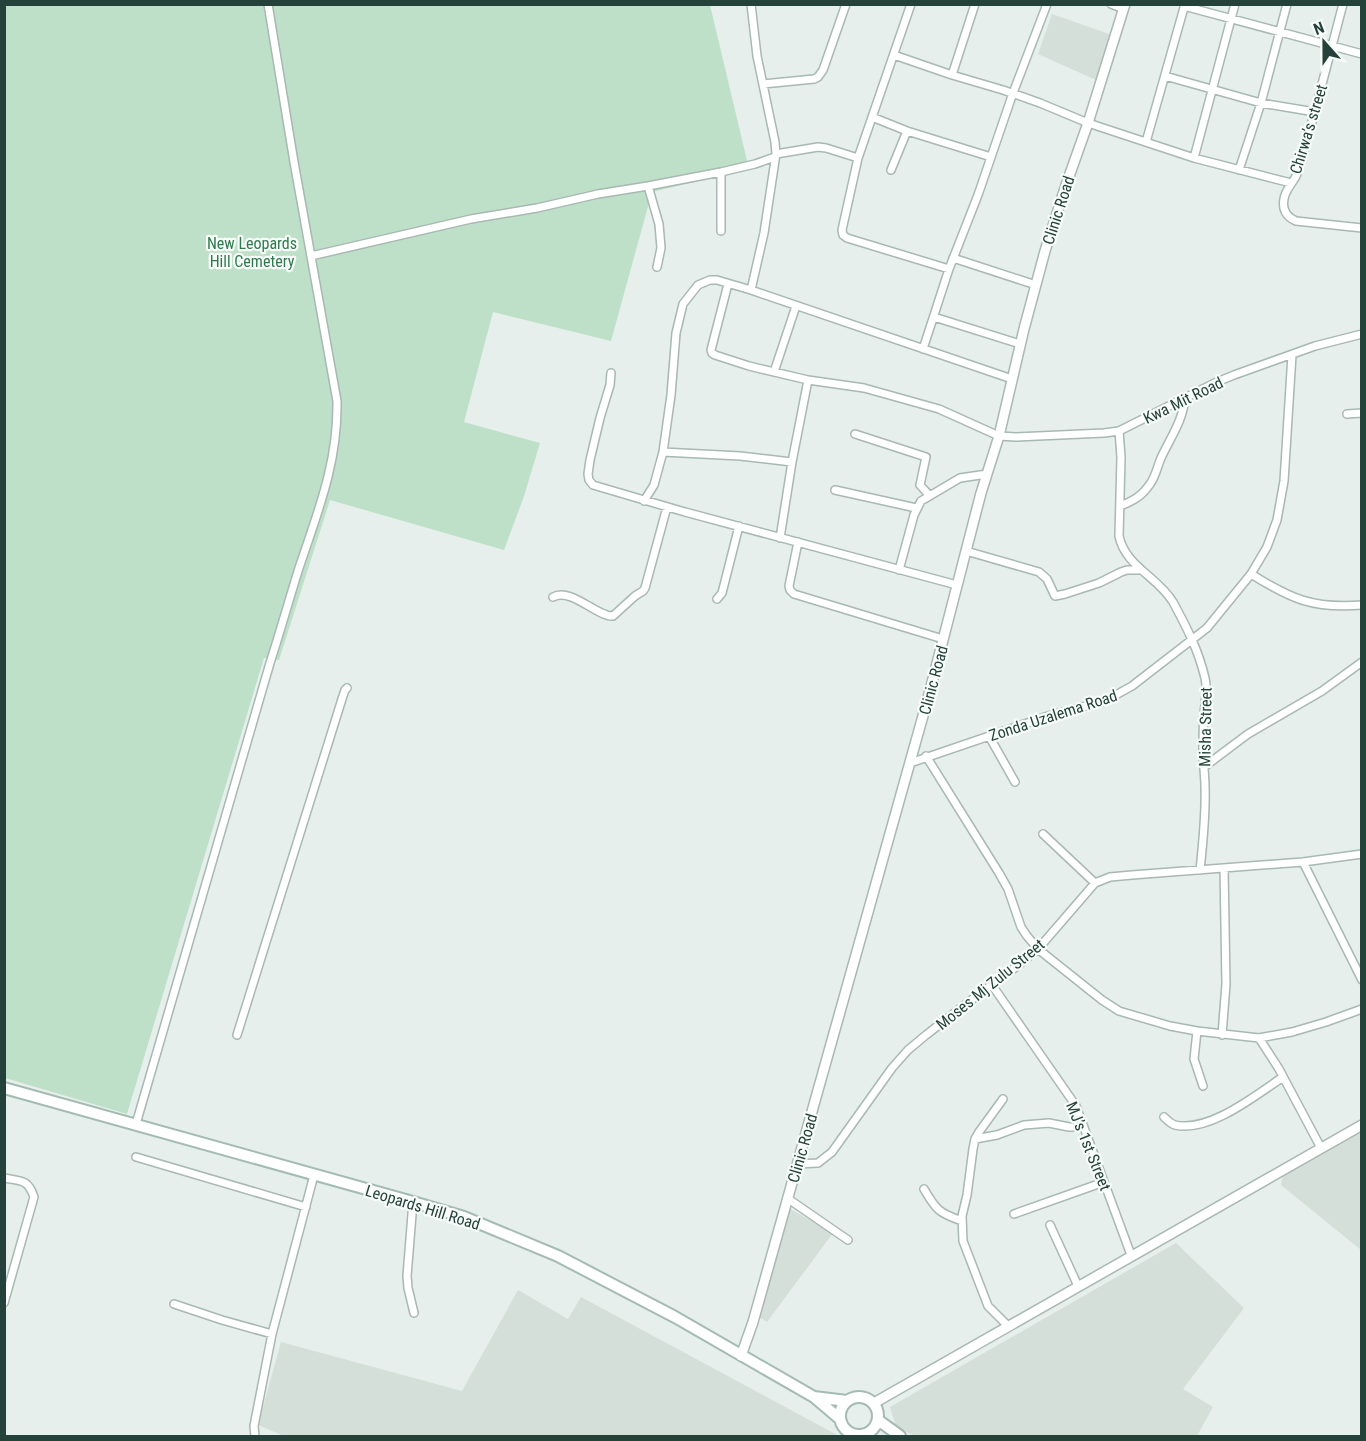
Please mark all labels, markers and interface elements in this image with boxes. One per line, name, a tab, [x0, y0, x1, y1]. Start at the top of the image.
north arrow	[1294, 12, 1354, 72]
text: N	[1311, 18, 1327, 39]
street label: Chirwa’s street	[1286, 82, 1331, 176]
street label: Clinic Road	[1038, 173, 1078, 247]
park label: New Leopards Hill Cemetery	[207, 234, 297, 271]
street label: Kwa Mit Road	[1140, 373, 1226, 428]
street label: Clinic Road	[915, 643, 952, 717]
street label: Zonda Uzalema Road	[987, 686, 1120, 745]
street label: Misha Street	[1195, 687, 1216, 767]
street label: Moses Mj Zulu Street	[932, 935, 1048, 1034]
street label: MJ’s 1st Street	[1062, 1099, 1115, 1194]
street label: Clinic Road	[784, 1111, 821, 1185]
street label: Leopards Hill Road	[363, 1181, 483, 1234]

